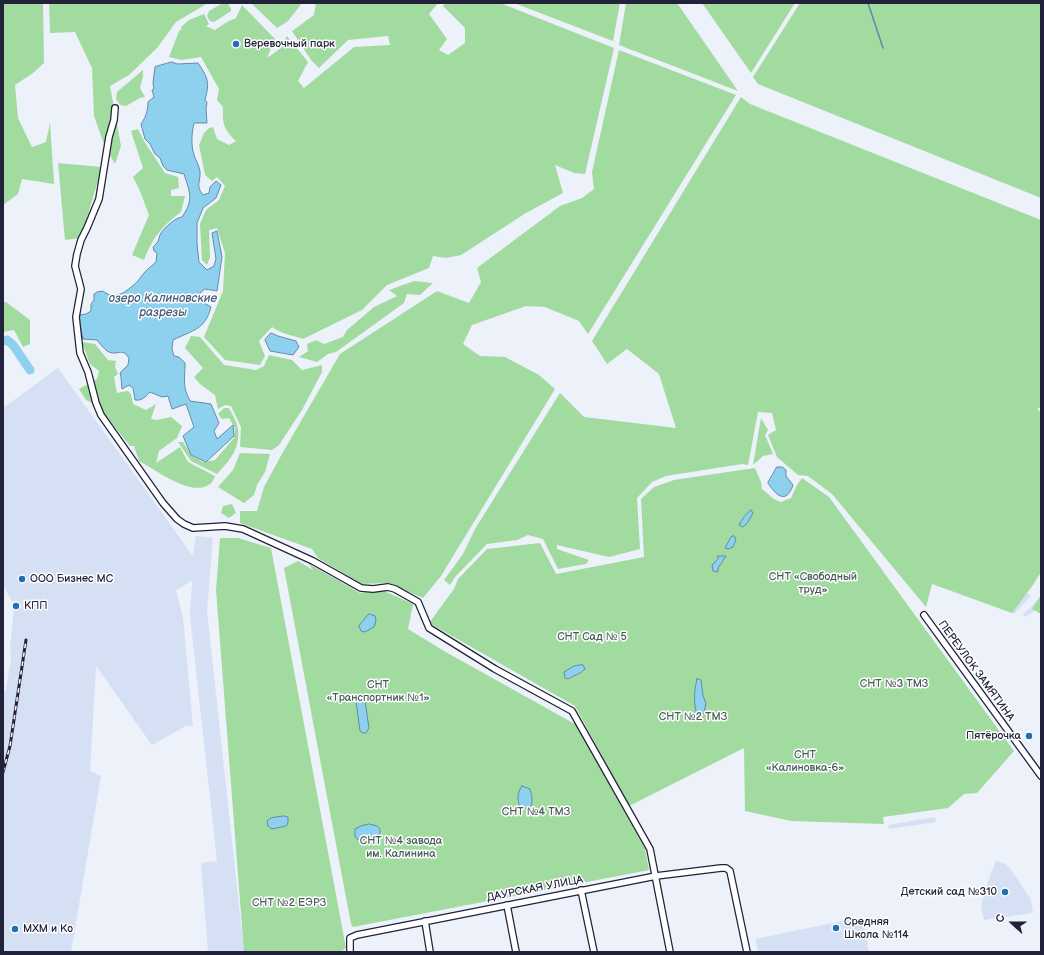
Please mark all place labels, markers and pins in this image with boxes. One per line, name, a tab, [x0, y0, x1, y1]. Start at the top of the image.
place label: Веревочный парк	[244, 37, 335, 51]
marker: Веревочный парк	[231, 39, 241, 49]
place label: ООО Бизнес МС	[30, 572, 113, 586]
marker: ООО Бизнес МС	[17, 574, 27, 584]
place label: КПП	[24, 599, 48, 613]
marker: КПП	[11, 601, 21, 611]
place label: Пятёрочка	[966, 729, 1021, 743]
marker: Пятёрочка	[1024, 731, 1034, 741]
place label: Детский сад №310	[901, 885, 997, 899]
marker: Детский сад №310	[1000, 887, 1010, 897]
place label: Средняя Школа №114	[844, 915, 909, 941]
place label: МХМ и Ко	[23, 922, 73, 936]
marker: Средняя Школа №114	[831, 923, 841, 933]
marker: МХМ и Ко	[10, 924, 20, 934]

